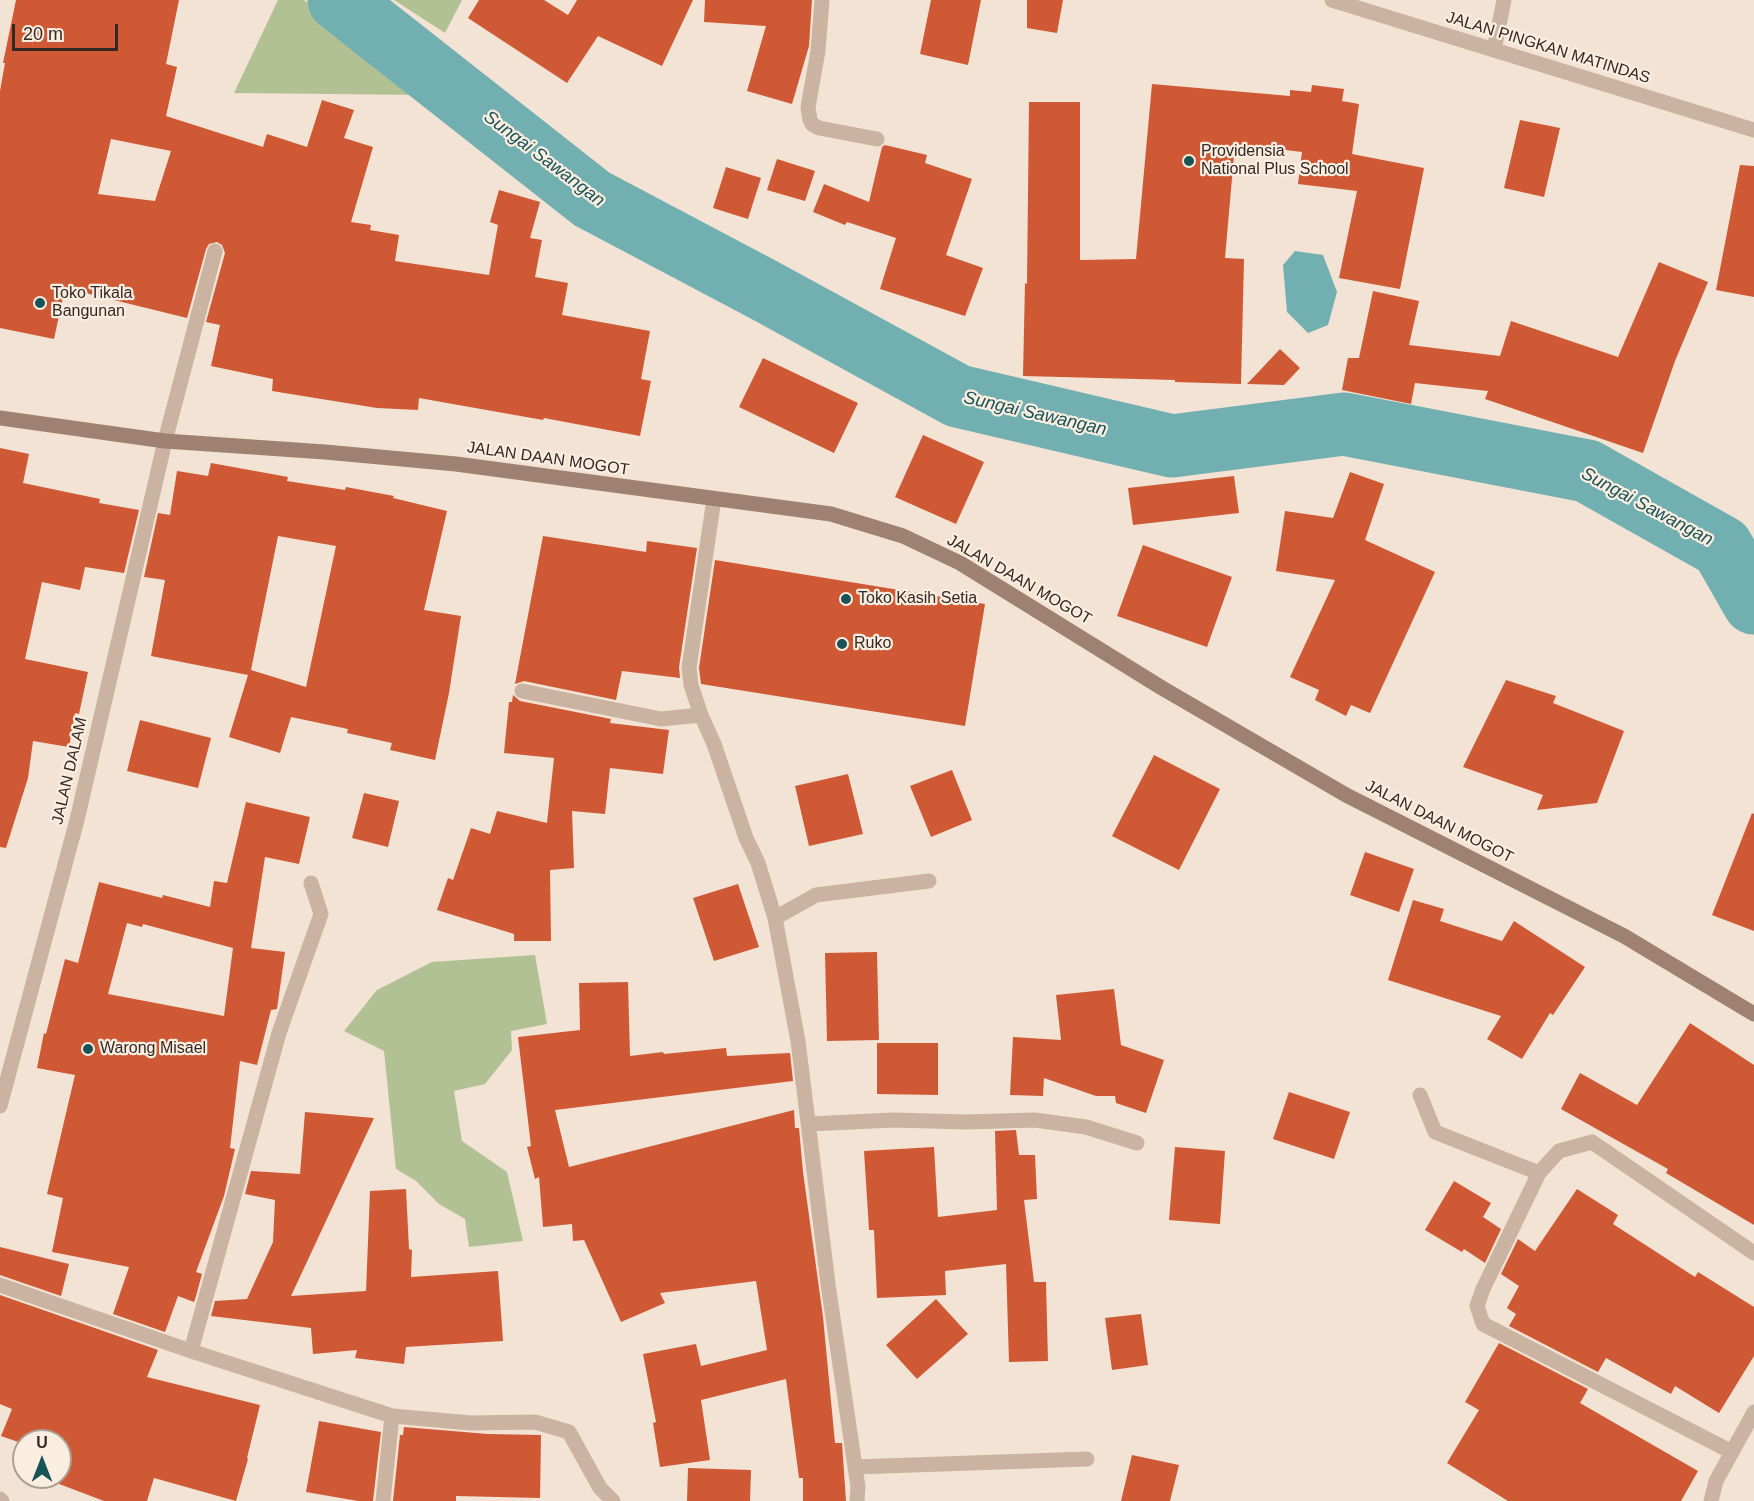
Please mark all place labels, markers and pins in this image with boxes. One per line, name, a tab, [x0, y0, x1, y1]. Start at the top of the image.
place label: Providensia National Plus School	[1201, 142, 1349, 180]
marker: Providensia National Plus School	[1182, 154, 1196, 168]
place label: Toko Tikala Bangunan	[52, 284, 132, 322]
marker: Toko Tikala Bangunan	[33, 296, 47, 310]
place label: Toko Kasih Setia	[858, 589, 977, 609]
marker: Toko Kasih Setia	[839, 592, 853, 606]
place label: Ruko	[854, 634, 891, 654]
marker: Ruko	[835, 637, 849, 651]
place label: Warong Misael	[100, 1039, 206, 1059]
marker: Warong Misael	[81, 1042, 95, 1056]

